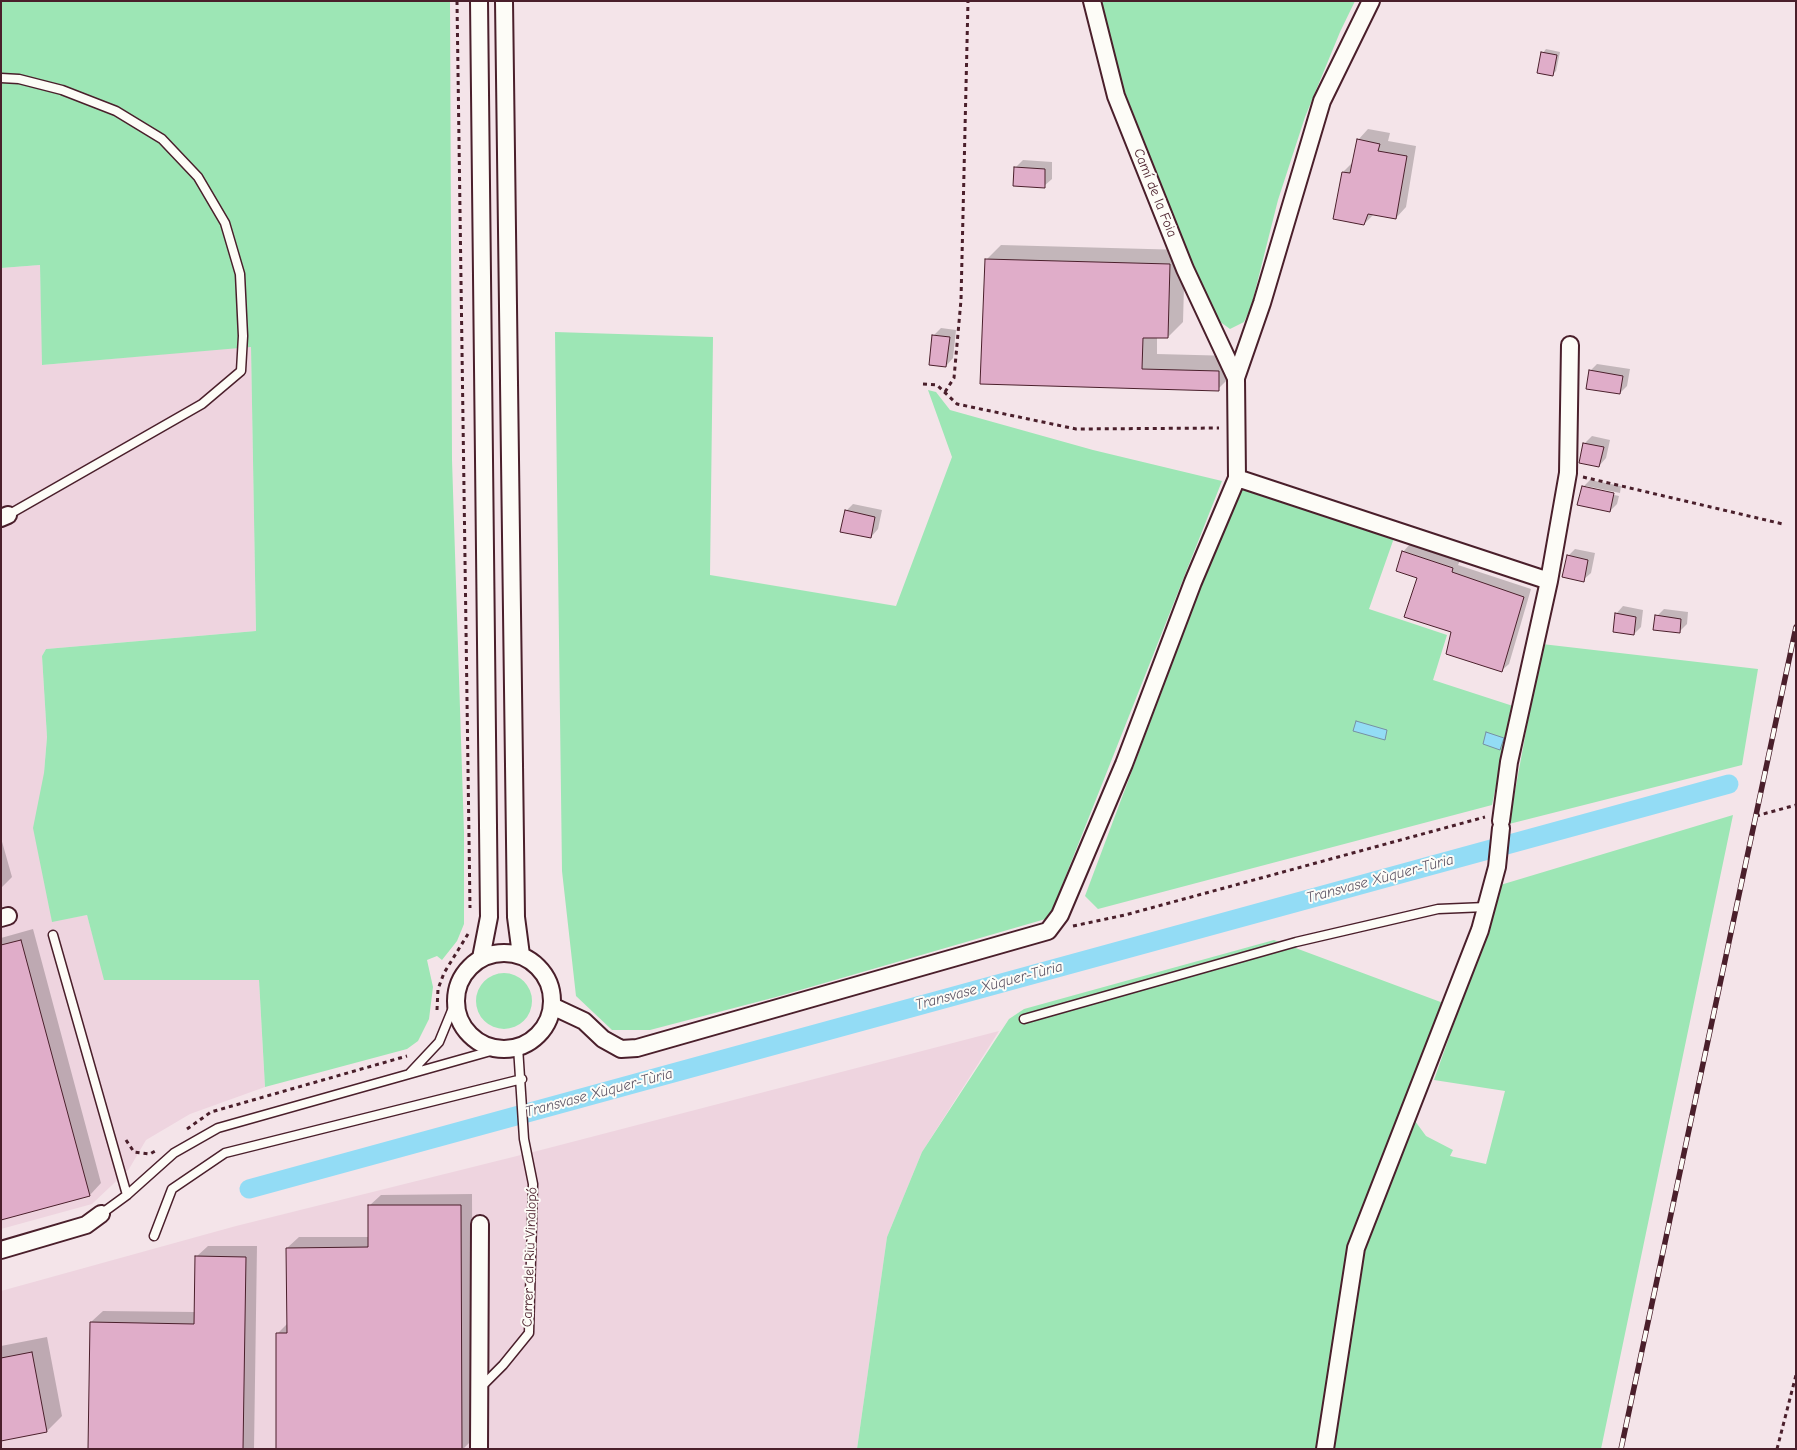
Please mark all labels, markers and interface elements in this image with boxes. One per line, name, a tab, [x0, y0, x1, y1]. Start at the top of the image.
street label: Camí de la Foia	[1130, 146, 1180, 240]
water label: Transvase Xùquer-Tùria	[1304, 851, 1456, 907]
water label: Transvase Xùquer-Tùria	[913, 958, 1065, 1014]
water label: Transvase Xùquer-Tùria	[523, 1065, 675, 1121]
street label: Carrer del Riu Vinalopó	[519, 1187, 541, 1327]

